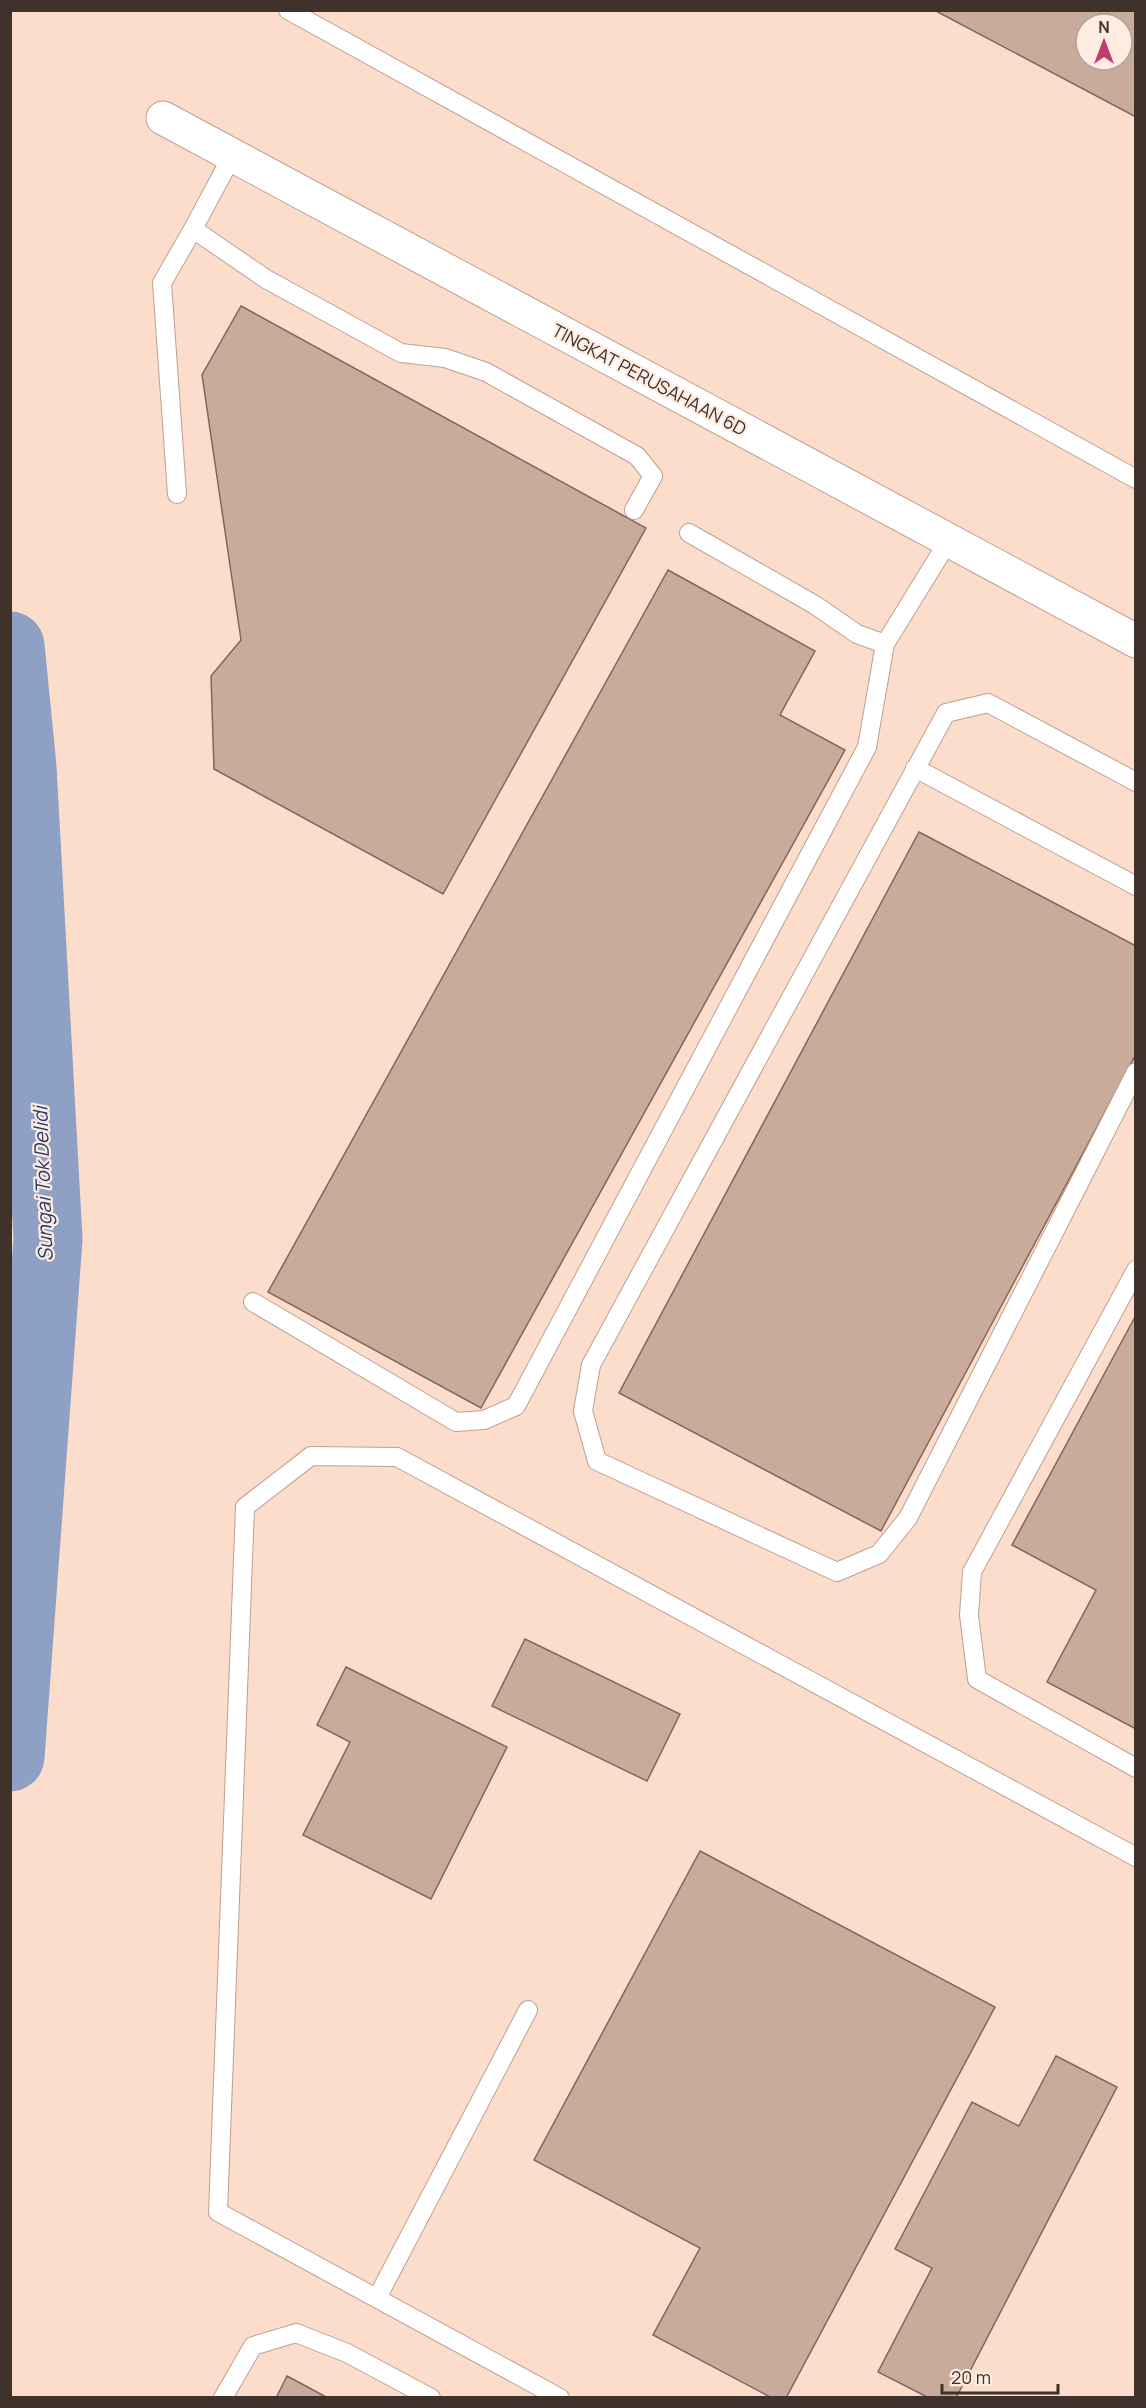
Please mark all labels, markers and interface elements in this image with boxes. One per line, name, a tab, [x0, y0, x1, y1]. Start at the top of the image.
north arrow	[1074, 12, 1134, 72]
text: N	[1098, 16, 1110, 38]
street label: TINGKAT PERUSAHAAN 6D	[548, 318, 751, 441]
water label: Sungai Tok Delidi	[26, 1104, 59, 1262]
scale bar	[942, 2357, 1058, 2395]
text: 20 m	[951, 2365, 991, 2389]

